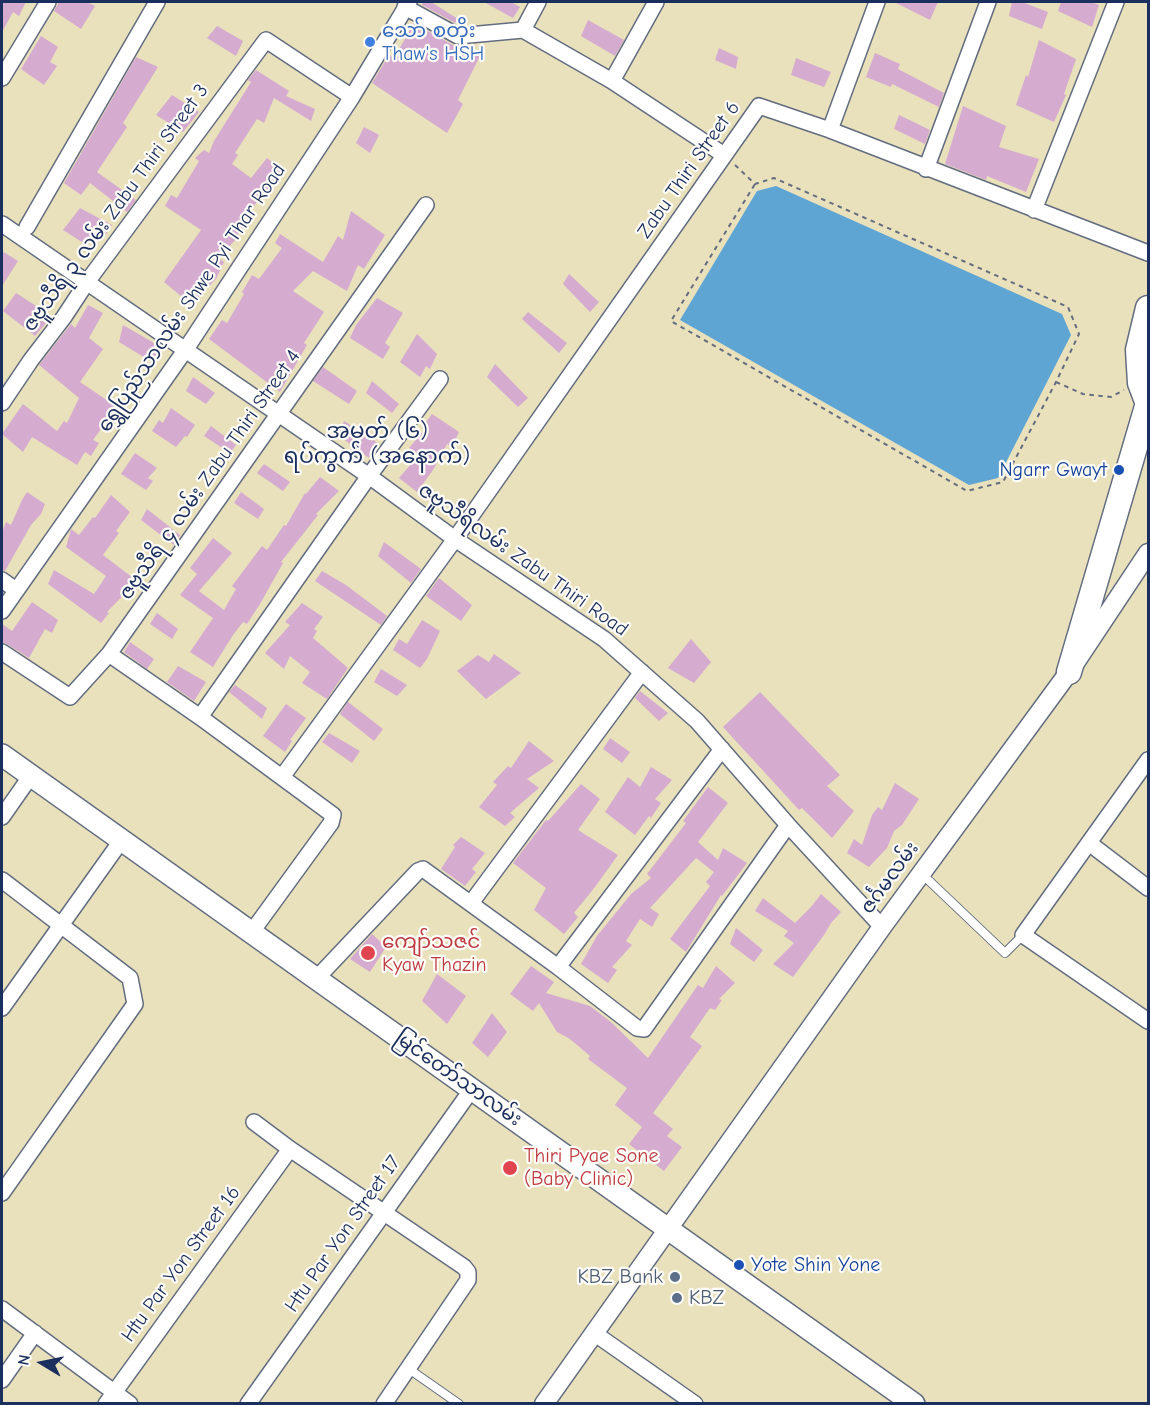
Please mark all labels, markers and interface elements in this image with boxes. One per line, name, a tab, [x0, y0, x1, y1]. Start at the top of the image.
place label: သော် စတိုး Thaw's HSH	[382, 19, 484, 66]
marker: သော် စတိုး Thaw's HSH	[363, 35, 377, 49]
street label: ဇဗူသီရိ ၃ လမ်း Zabu Thiri Street 3	[18, 80, 214, 336]
street label: Zabu Thiri Street 6	[633, 97, 745, 243]
street label: ရွှေပြည်သာလမ်း Shwe Pyi Thar Road	[93, 159, 291, 437]
street label: ဇဗူသီရိ ၄ လမ်း Zabu Thiri Street 4	[114, 345, 306, 605]
district label: အမှတ် (၆) ရပ်ကွက် (အနောက်)	[284, 419, 470, 470]
place label: Ngarr Gwayt	[999, 458, 1107, 482]
marker: Ngarr Gwayt	[1112, 463, 1126, 477]
street label: ဇဗူသီရိလမ်း Zabu Thiri Road	[413, 478, 633, 642]
street label: ဇင်္ဂမလမ်း	[856, 837, 924, 919]
place label: ကျော်သဇင် Kyaw Thazin	[382, 930, 487, 977]
marker: ကျော်သဇင် Kyaw Thazin	[359, 944, 377, 962]
street label: မြင်တော်သာလမ်း	[390, 1026, 526, 1132]
place label: Thiri Pyae Sone (Baby Clinic)	[524, 1144, 658, 1191]
street label: Htu Par Yon Street 17	[280, 1151, 406, 1317]
marker: Thiri Pyae Sone (Baby Clinic)	[501, 1159, 519, 1177]
street label: Htu Par Yon Street 16	[116, 1181, 246, 1347]
place label: Yote Shin Yone	[751, 1253, 880, 1277]
marker: Yote Shin Yone	[732, 1258, 746, 1272]
place label: KBZ Bank	[578, 1265, 663, 1289]
marker: KBZ Bank	[668, 1270, 682, 1284]
place label: KBZ	[689, 1286, 724, 1310]
marker: KBZ	[670, 1291, 684, 1305]
north arrow	[12, 1333, 72, 1393]
text: N	[15, 1353, 34, 1367]

